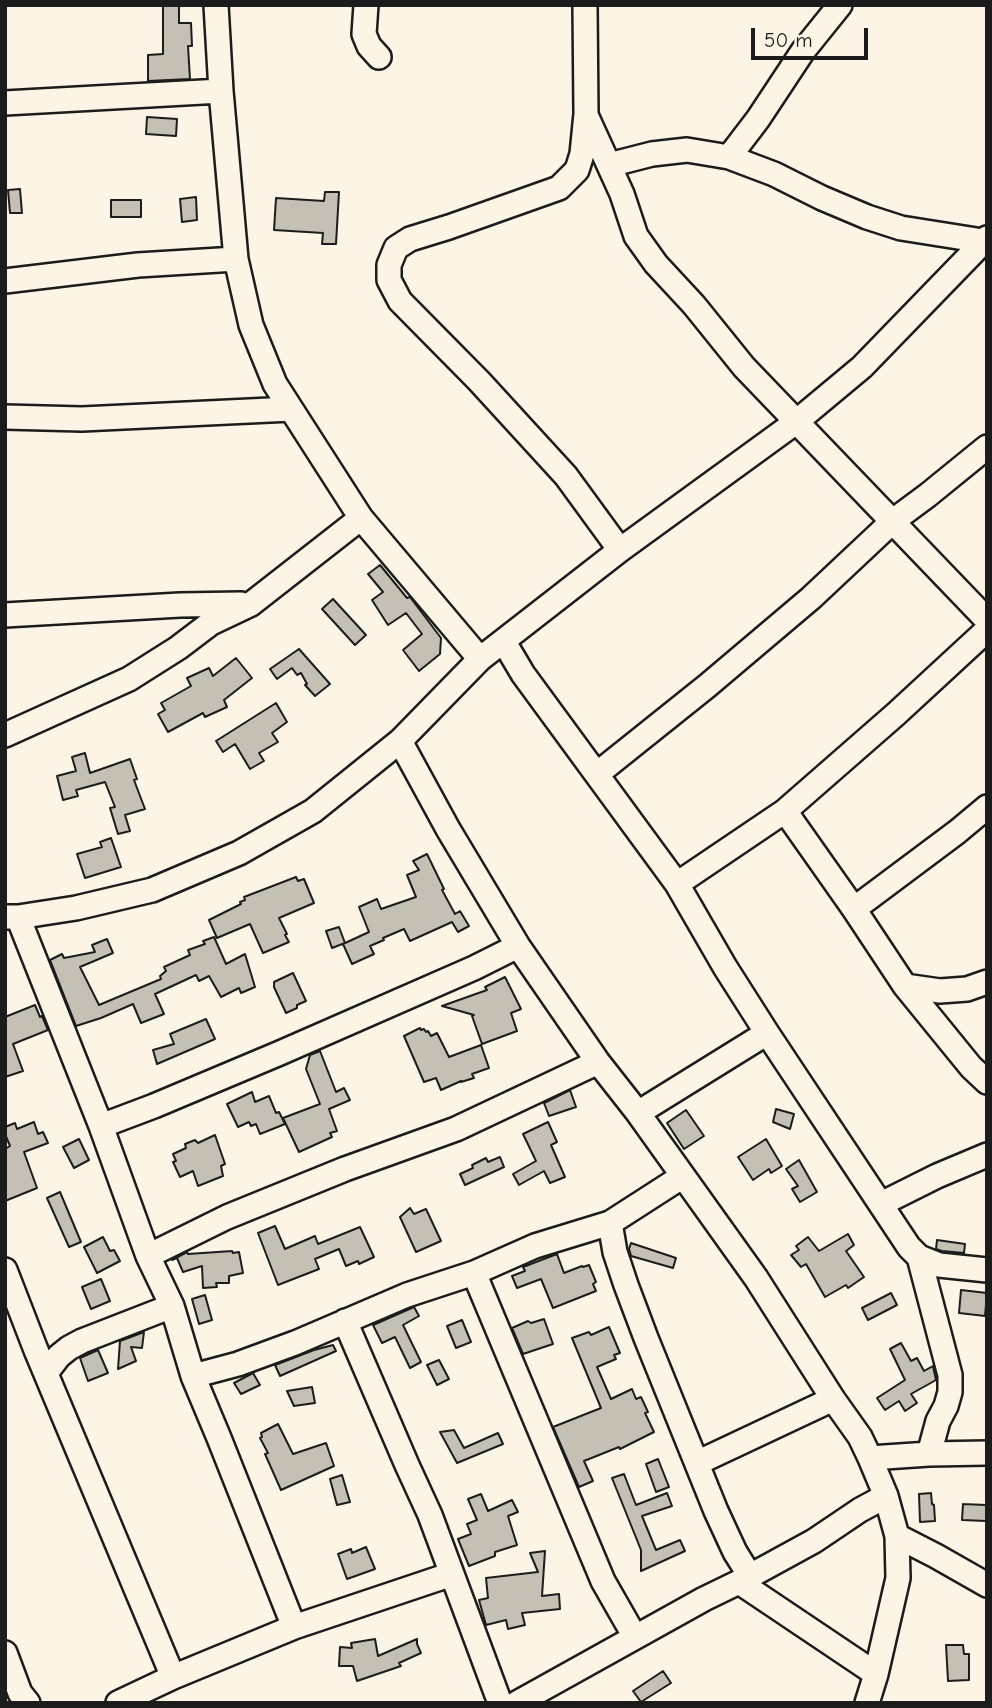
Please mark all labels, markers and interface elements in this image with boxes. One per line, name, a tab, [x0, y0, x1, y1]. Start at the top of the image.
scale bar	[754, 14, 871, 58]
text: 50 m	[764, 28, 813, 52]

